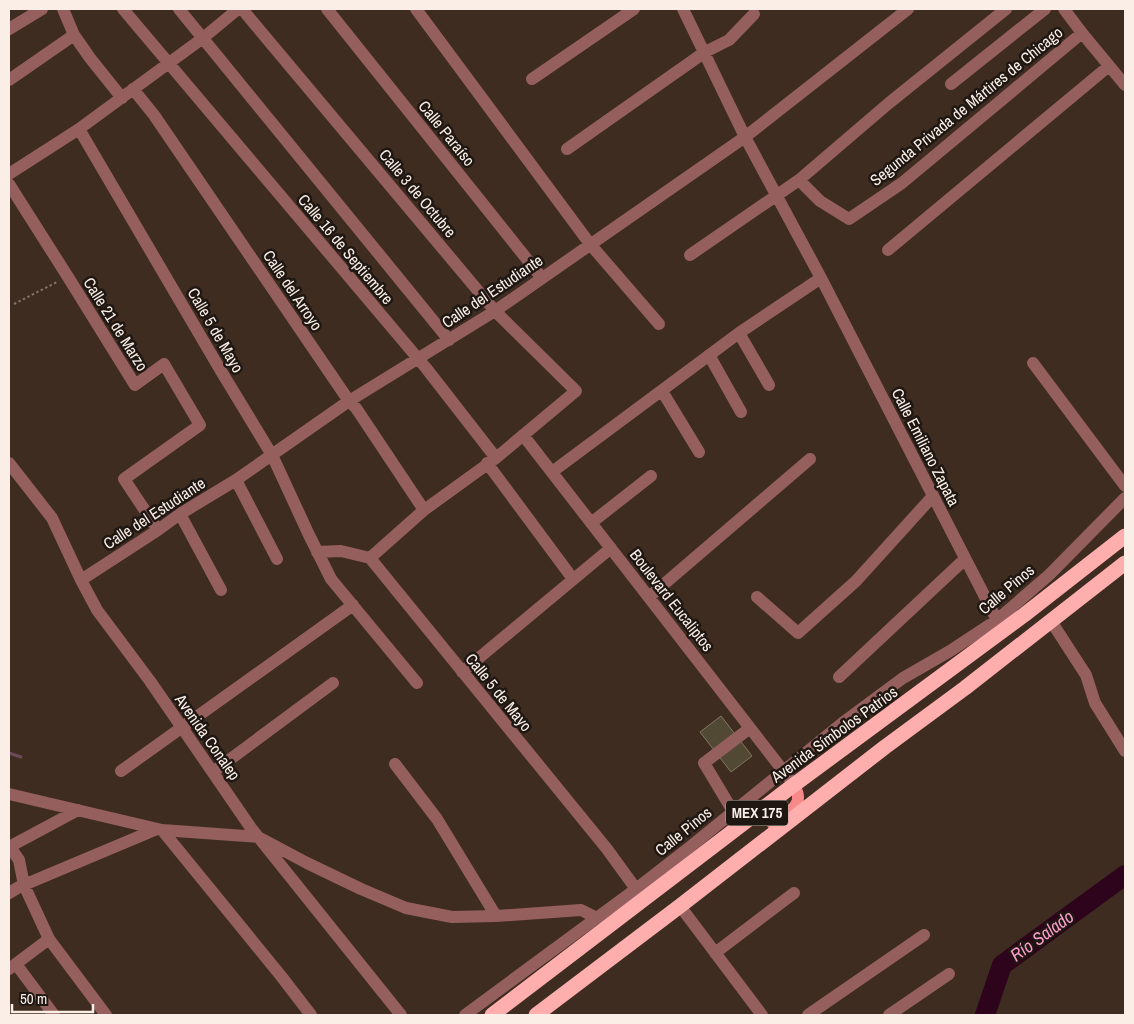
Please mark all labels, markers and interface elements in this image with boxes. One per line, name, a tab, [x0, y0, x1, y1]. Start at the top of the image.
street label: Segunda Privada de Mártires de Chicago	[865, 21, 1067, 191]
street label: Calle Paraíso	[414, 95, 480, 171]
street label: Calle 3 de Octubre	[374, 144, 462, 242]
street label: Calle 16 de Septiembre	[293, 189, 399, 309]
street label: Calle del Arroyo	[258, 245, 328, 335]
street label: Calle del Estudiante	[437, 249, 547, 333]
street label: Calle 21 de Marzo	[78, 273, 154, 375]
street label: Calle 5 de Mayo	[183, 283, 249, 377]
street label: Calle Emiliano Zapata	[887, 384, 966, 510]
street label: Calle del Estudiante	[99, 472, 209, 554]
street label: Boulevard Eucaliptos	[625, 544, 719, 656]
street label: Calle Pinos	[973, 559, 1039, 619]
street label: Calle 5 de Mayo	[461, 648, 537, 736]
street label: Avenida Símbolos Patrios	[765, 681, 902, 788]
street label: Avenida Conalep	[170, 689, 246, 784]
road number: MEX 175	[726, 800, 788, 826]
street label: Calle Pinos	[650, 801, 716, 861]
water label: Río Salado	[1005, 904, 1079, 967]
scale bar	[12, 982, 94, 1014]
text: 50 m	[20, 988, 47, 1009]

